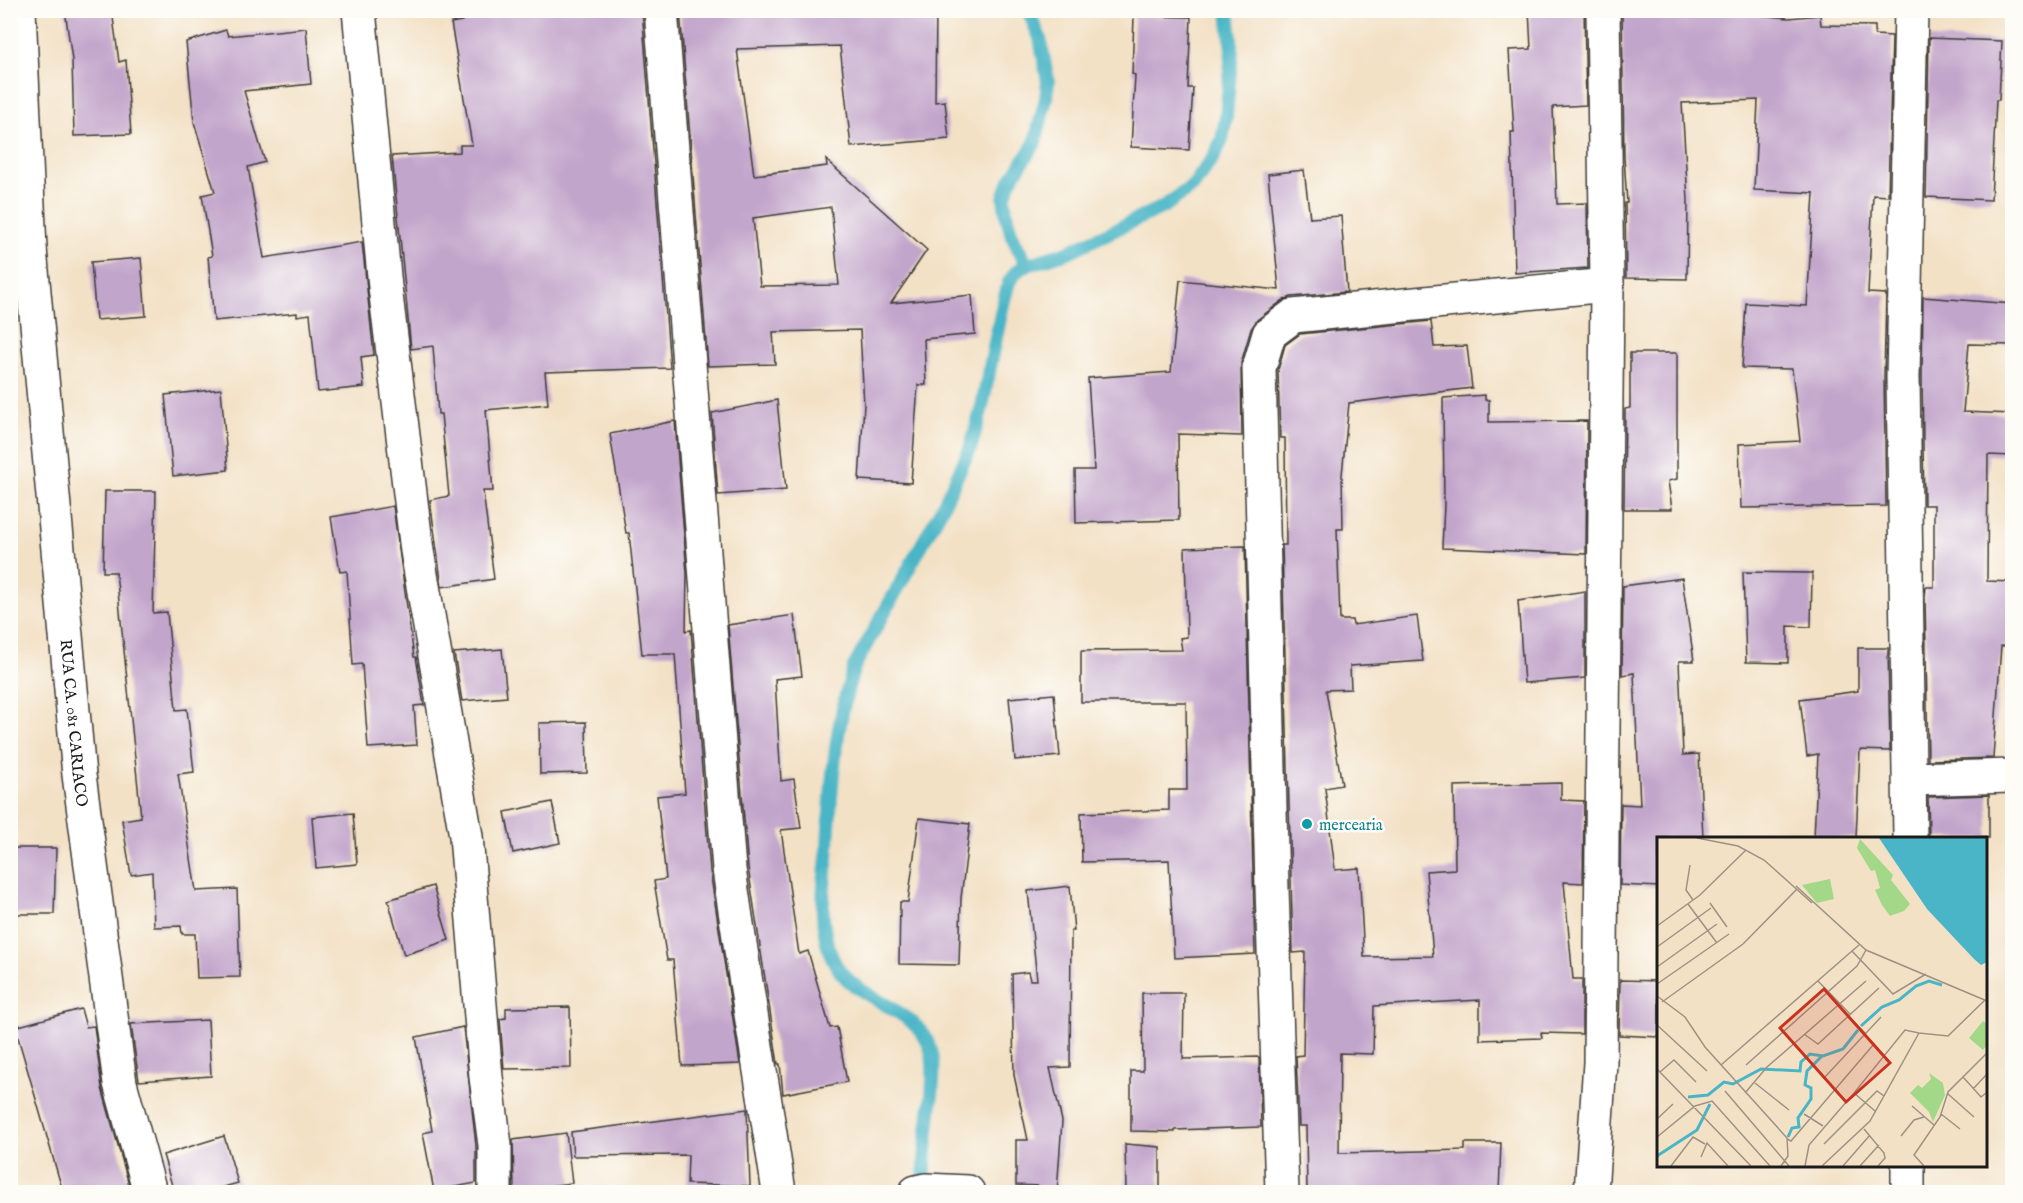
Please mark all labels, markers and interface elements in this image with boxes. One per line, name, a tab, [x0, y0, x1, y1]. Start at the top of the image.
street label: RUA CA. 081 CARIACO	[54, 638, 91, 808]
place label: mercearia	[1319, 816, 1383, 836]
marker: mercearia	[1300, 817, 1314, 831]
inset map	[1657, 837, 1987, 1167]

